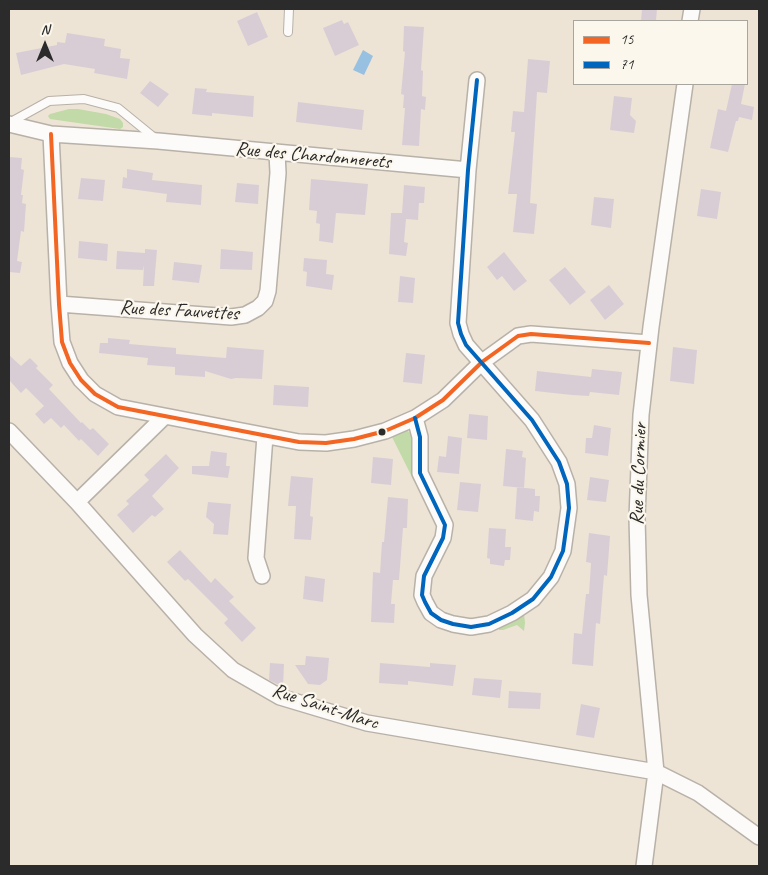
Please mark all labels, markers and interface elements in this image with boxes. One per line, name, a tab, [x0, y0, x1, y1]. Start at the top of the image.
north arrow	[20, 20, 70, 70]
legend	[573, 20, 748, 85]
text: N	[41, 21, 49, 38]
text: 15	[620, 30, 634, 49]
text: 71	[620, 55, 634, 74]
street label: Rue des Chardonnerets	[234, 137, 392, 175]
street label: Rue des Fauvettes	[119, 296, 239, 326]
street label: Rue du Cormier	[625, 423, 653, 525]
unlabelled marker	[377, 427, 387, 437]
street label: Rue Saint-Marc	[269, 679, 381, 735]

